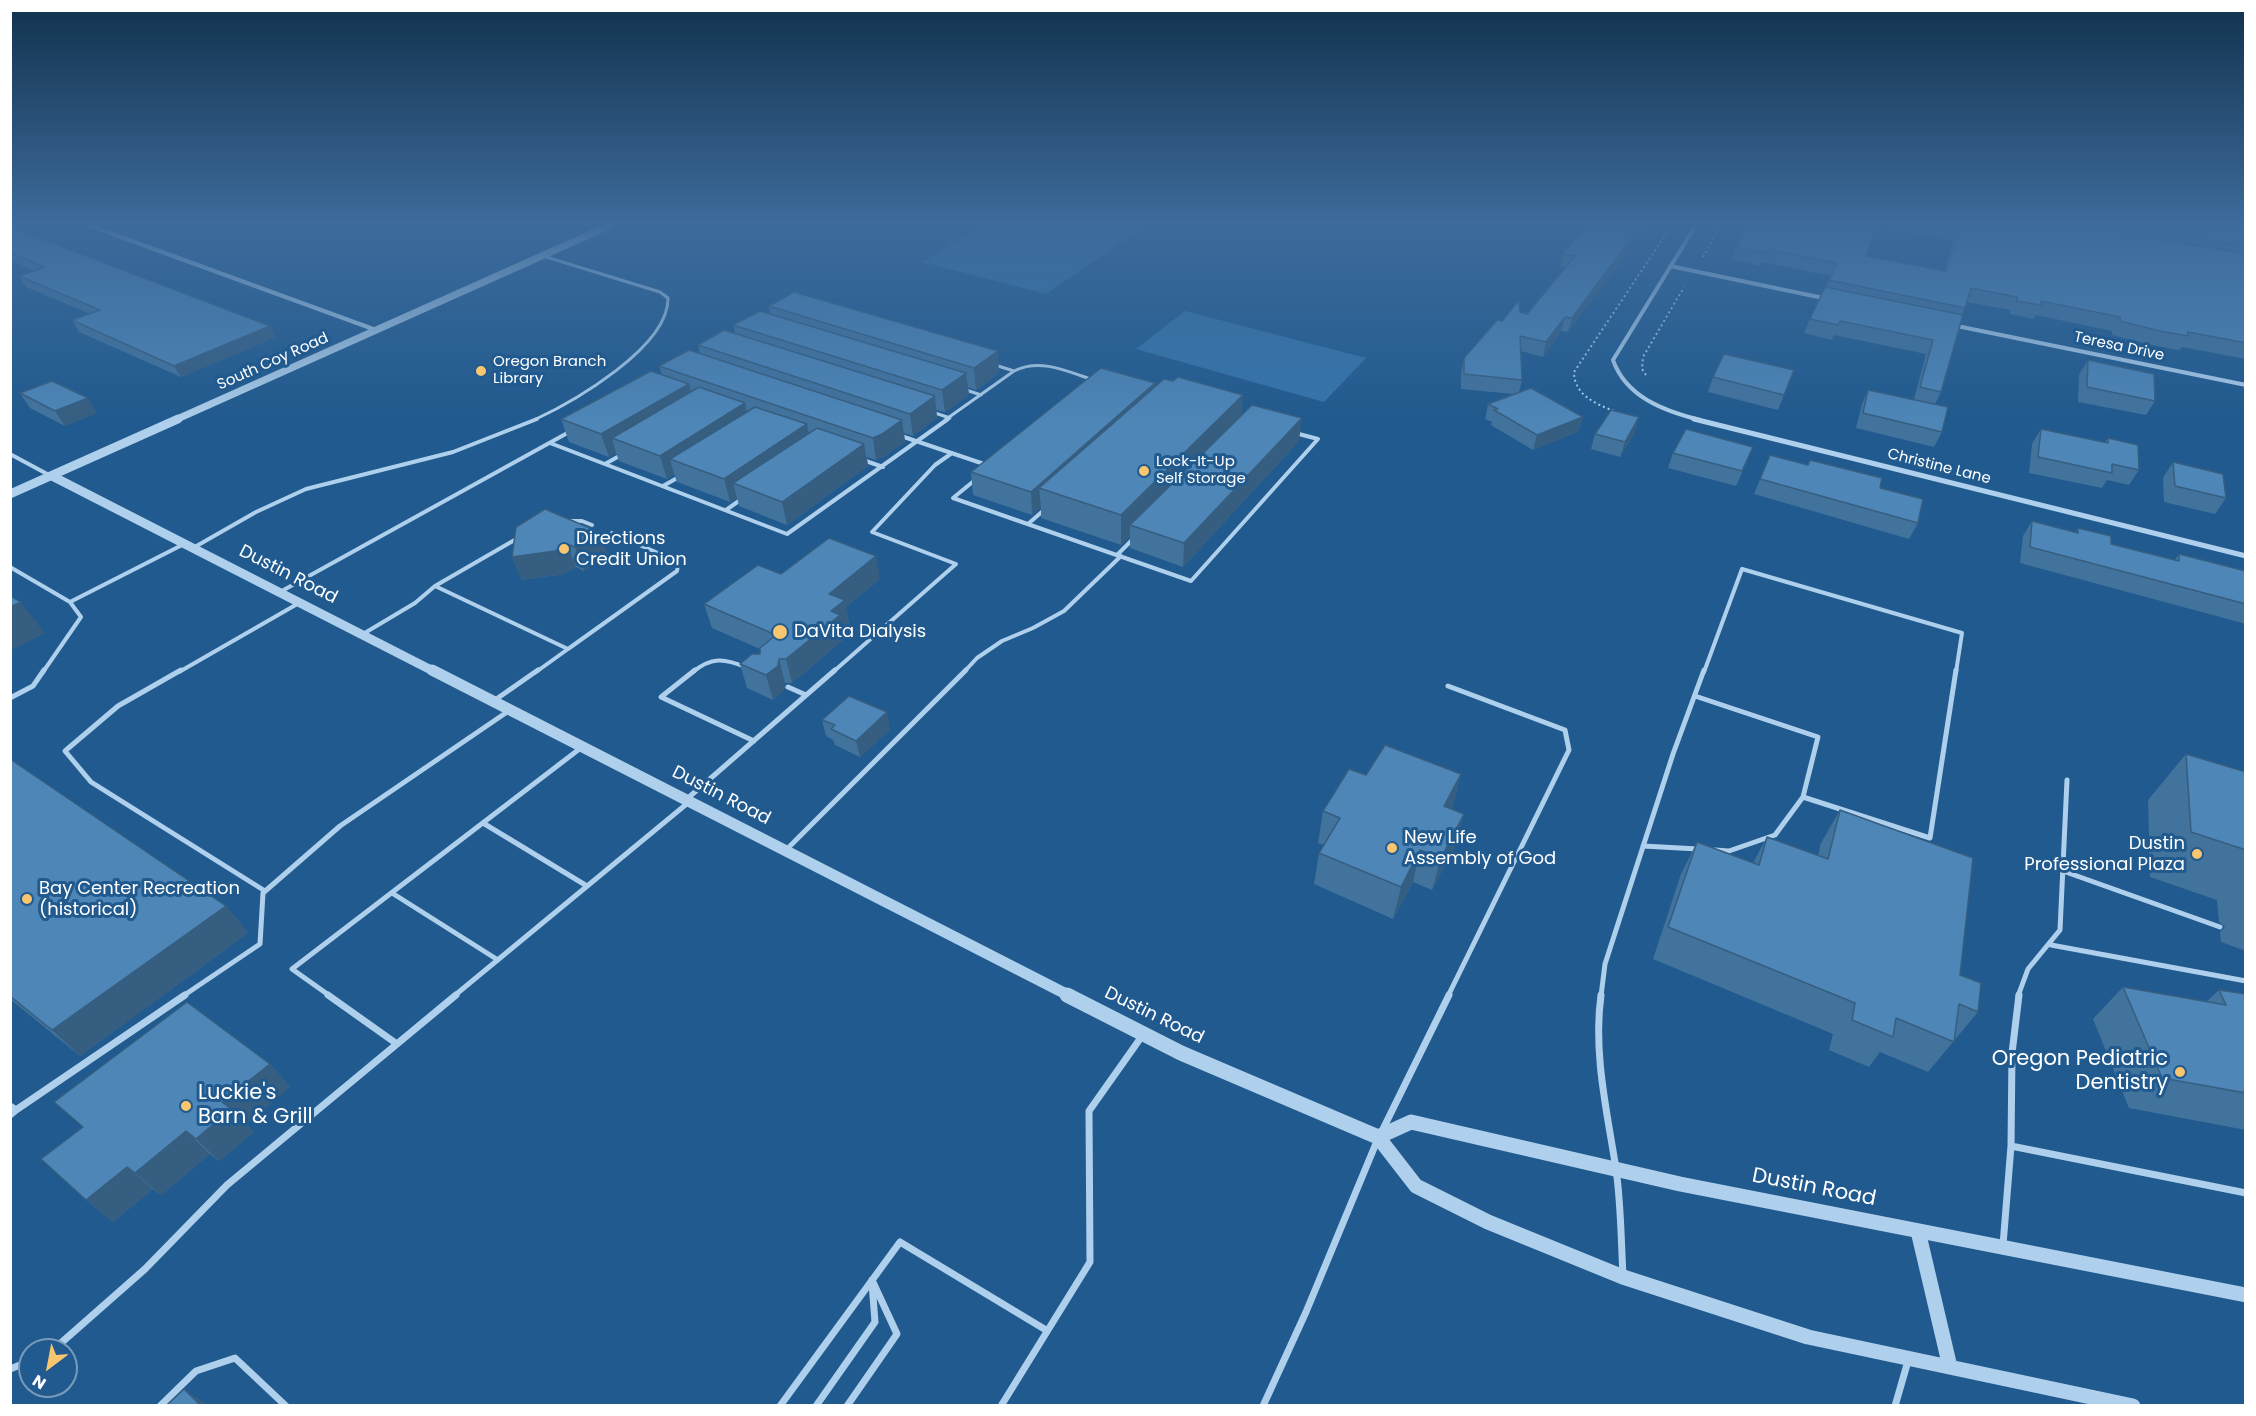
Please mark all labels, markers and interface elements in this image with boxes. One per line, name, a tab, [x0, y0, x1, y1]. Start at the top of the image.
street label: South Coy Road	[215, 329, 331, 395]
street label: Teresa Drive	[2072, 329, 2166, 365]
place label: Oregon Branch Library	[493, 353, 606, 388]
marker: Oregon Branch Library	[474, 364, 488, 378]
street label: Christine Lane	[1885, 445, 1993, 489]
place label: Lock-It-Up Self Storage	[1156, 453, 1246, 488]
marker: Lock-It-Up Self Storage	[1137, 464, 1151, 478]
place label: Directions Credit Union	[576, 528, 687, 570]
street label: Dustin Road	[235, 541, 341, 609]
marker: Directions Credit Union	[557, 542, 571, 556]
place label: DaVita Dialysis	[794, 621, 926, 643]
marker: DaVita Dialysis	[771, 623, 789, 641]
street label: Dustin Road	[668, 762, 774, 830]
place label: New Life Assembly of God	[1404, 827, 1556, 870]
place label: Dustin Professional Plaza	[2024, 833, 2185, 876]
marker: New Life Assembly of God	[1385, 841, 1399, 855]
marker: Dustin Professional Plaza	[2190, 847, 2204, 861]
place label: Bay Center Recreation (historical)	[39, 878, 240, 920]
marker: Bay Center Recreation (historical)	[20, 892, 34, 906]
street label: Dustin Road	[1101, 983, 1207, 1049]
place label: Oregon Pediatric Dentistry	[1992, 1047, 2168, 1097]
marker: Oregon Pediatric Dentistry	[2173, 1065, 2187, 1079]
place label: Luckie's Barn & Grill	[198, 1081, 313, 1131]
marker: Luckie's Barn & Grill	[179, 1099, 193, 1113]
street label: Dustin Road	[1750, 1164, 1878, 1212]
north arrow	[18, 1338, 78, 1398]
text: N	[28, 1369, 50, 1395]

